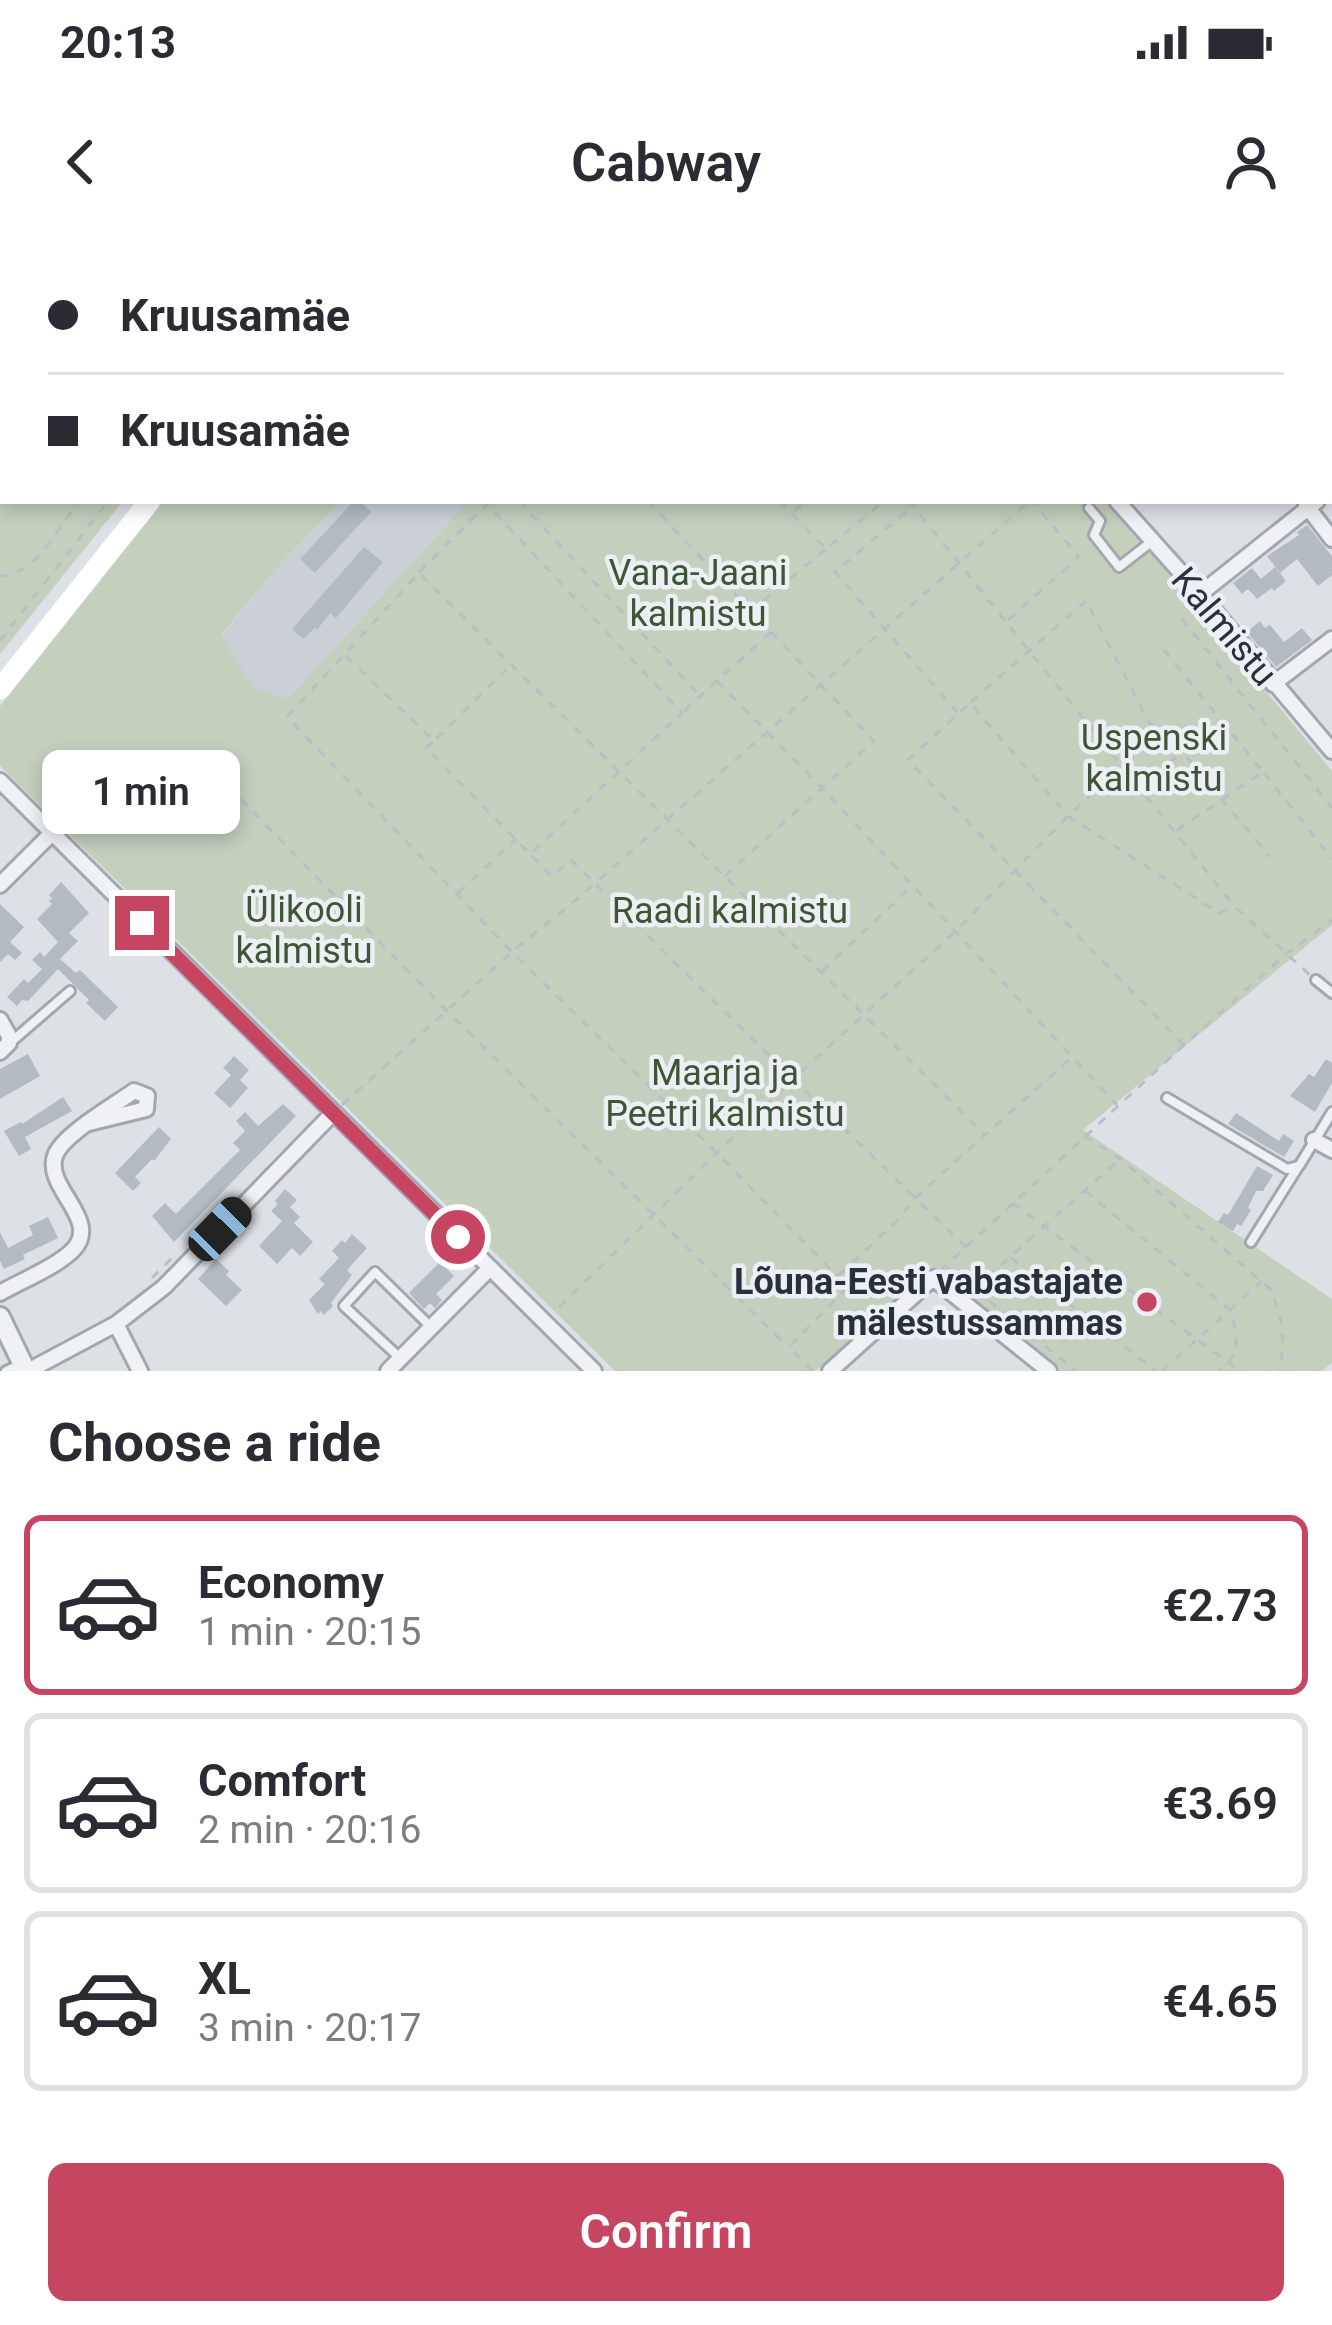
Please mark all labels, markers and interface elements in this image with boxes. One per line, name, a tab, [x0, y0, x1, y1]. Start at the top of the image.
text: 20:13	[60, 16, 176, 69]
icon: back	[48, 129, 114, 195]
icon: person	[1218, 129, 1284, 195]
text: Cabway	[571, 131, 761, 194]
text: Kruusamäe	[120, 289, 350, 342]
text: Kruusamäe	[120, 404, 350, 457]
park label: Vana-Jaani kalmistu	[609, 552, 787, 635]
street label: Kalmistu	[1163, 559, 1286, 694]
park label: Uspenski kalmistu	[1081, 717, 1227, 800]
callout: 1 min	[43, 749, 241, 833]
text: 1 min	[92, 769, 190, 815]
park label: Ülikooli kalmistu	[235, 889, 373, 972]
park label: Raadi kalmistu	[612, 890, 848, 932]
route end	[115, 896, 169, 950]
park label: Maarja ja Peetri kalmistu	[605, 1052, 845, 1135]
car	[182, 1191, 258, 1267]
route start	[431, 1210, 485, 1264]
place label: Lõuna-Eesti vabastajate mälestussammas	[734, 1261, 1123, 1344]
marker: Lõuna-Eesti vabastajate mälestussammas	[1134, 1289, 1160, 1315]
text: Choose a ride	[48, 1411, 381, 1474]
icon: car	[54, 1551, 162, 1659]
text: Economy	[198, 1556, 384, 1609]
text: €2.73	[1162, 1579, 1278, 1632]
text: 1 min · 20:15	[198, 1609, 421, 1655]
icon: car	[54, 1749, 162, 1857]
text: Comfort	[198, 1754, 366, 1807]
text: €3.69	[1162, 1777, 1278, 1830]
text: 2 min · 20:16	[198, 1807, 421, 1853]
icon: car	[54, 1947, 162, 2055]
text: XL	[198, 1952, 251, 2005]
text: €4.65	[1162, 1975, 1278, 2028]
text: 3 min · 20:17	[198, 2005, 421, 2051]
button: Confirm	[48, 2163, 1284, 2301]

